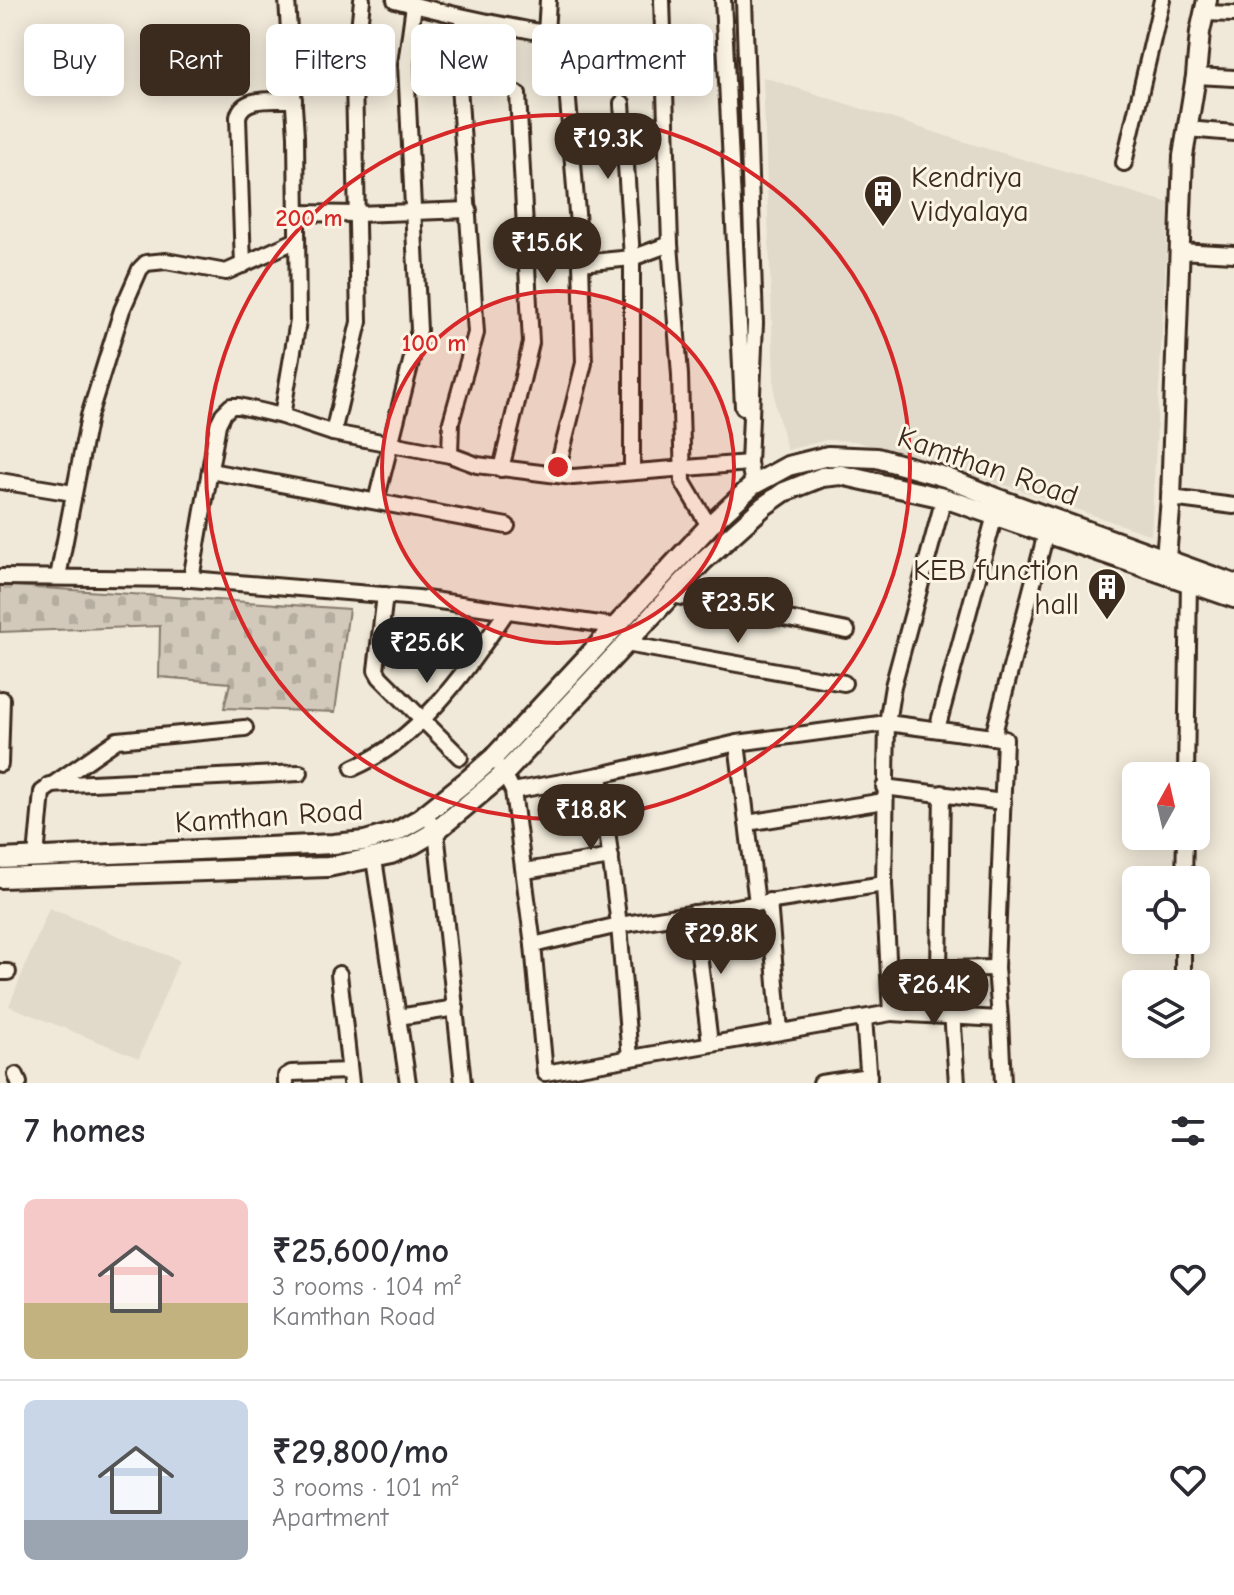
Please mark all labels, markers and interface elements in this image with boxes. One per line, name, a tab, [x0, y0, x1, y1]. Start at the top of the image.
chip: Buy	[24, 24, 124, 96]
chip: Rent	[140, 24, 250, 96]
chip: Filters	[266, 24, 395, 96]
chip: New	[411, 24, 516, 96]
chip: Apartment	[532, 24, 713, 96]
pin: ₹19.3K	[543, 113, 673, 181]
text: ₹19.3K	[573, 124, 643, 154]
place label: Kendriya Vidyalaya	[911, 160, 1029, 229]
building icon: Kendriya Vidyalaya	[862, 173, 904, 228]
text: 200 m	[275, 204, 343, 232]
pin: ₹15.6K	[482, 217, 612, 285]
text: ₹15.6K	[511, 228, 583, 258]
text: 100 m	[402, 329, 466, 357]
street label: Kamthan Road	[893, 419, 1083, 514]
centre of rings	[544, 453, 572, 481]
place label: KEB function hall	[913, 553, 1079, 622]
building icon: KEB function hall	[1086, 566, 1128, 621]
pin: ₹23.5K	[673, 577, 803, 645]
text: ₹23.5K	[701, 588, 775, 618]
pin: ₹25.6K	[362, 617, 492, 685]
text: ₹25.6K	[390, 628, 464, 658]
north arrow	[1122, 762, 1210, 850]
map controls	[1122, 762, 1210, 1058]
pin: ₹18.8K	[526, 784, 656, 852]
street label: Kamthan Road	[174, 792, 364, 841]
text: ₹18.8K	[555, 795, 627, 825]
button: locate	[1122, 866, 1210, 954]
pin: ₹29.8K	[656, 908, 786, 976]
text: ₹29.8K	[684, 919, 758, 949]
pin: ₹26.4K	[869, 959, 999, 1027]
text: ₹26.4K	[898, 970, 970, 1000]
button: layers	[1122, 970, 1210, 1058]
icon: filters	[1166, 1109, 1210, 1153]
text: 7 homes	[24, 1111, 145, 1151]
icon: home	[88, 1231, 184, 1327]
text: ₹25,600/mo	[272, 1231, 449, 1271]
icon: heart	[1166, 1257, 1210, 1301]
text: 3 rooms · 104 m²	[272, 1272, 461, 1302]
text: Kamthan Road	[272, 1302, 435, 1332]
icon: home	[88, 1432, 184, 1528]
text: ₹29,800/mo	[272, 1432, 449, 1472]
icon: heart	[1166, 1458, 1210, 1502]
text: 3 rooms · 101 m²	[272, 1473, 459, 1503]
text: Apartment	[272, 1503, 388, 1533]

